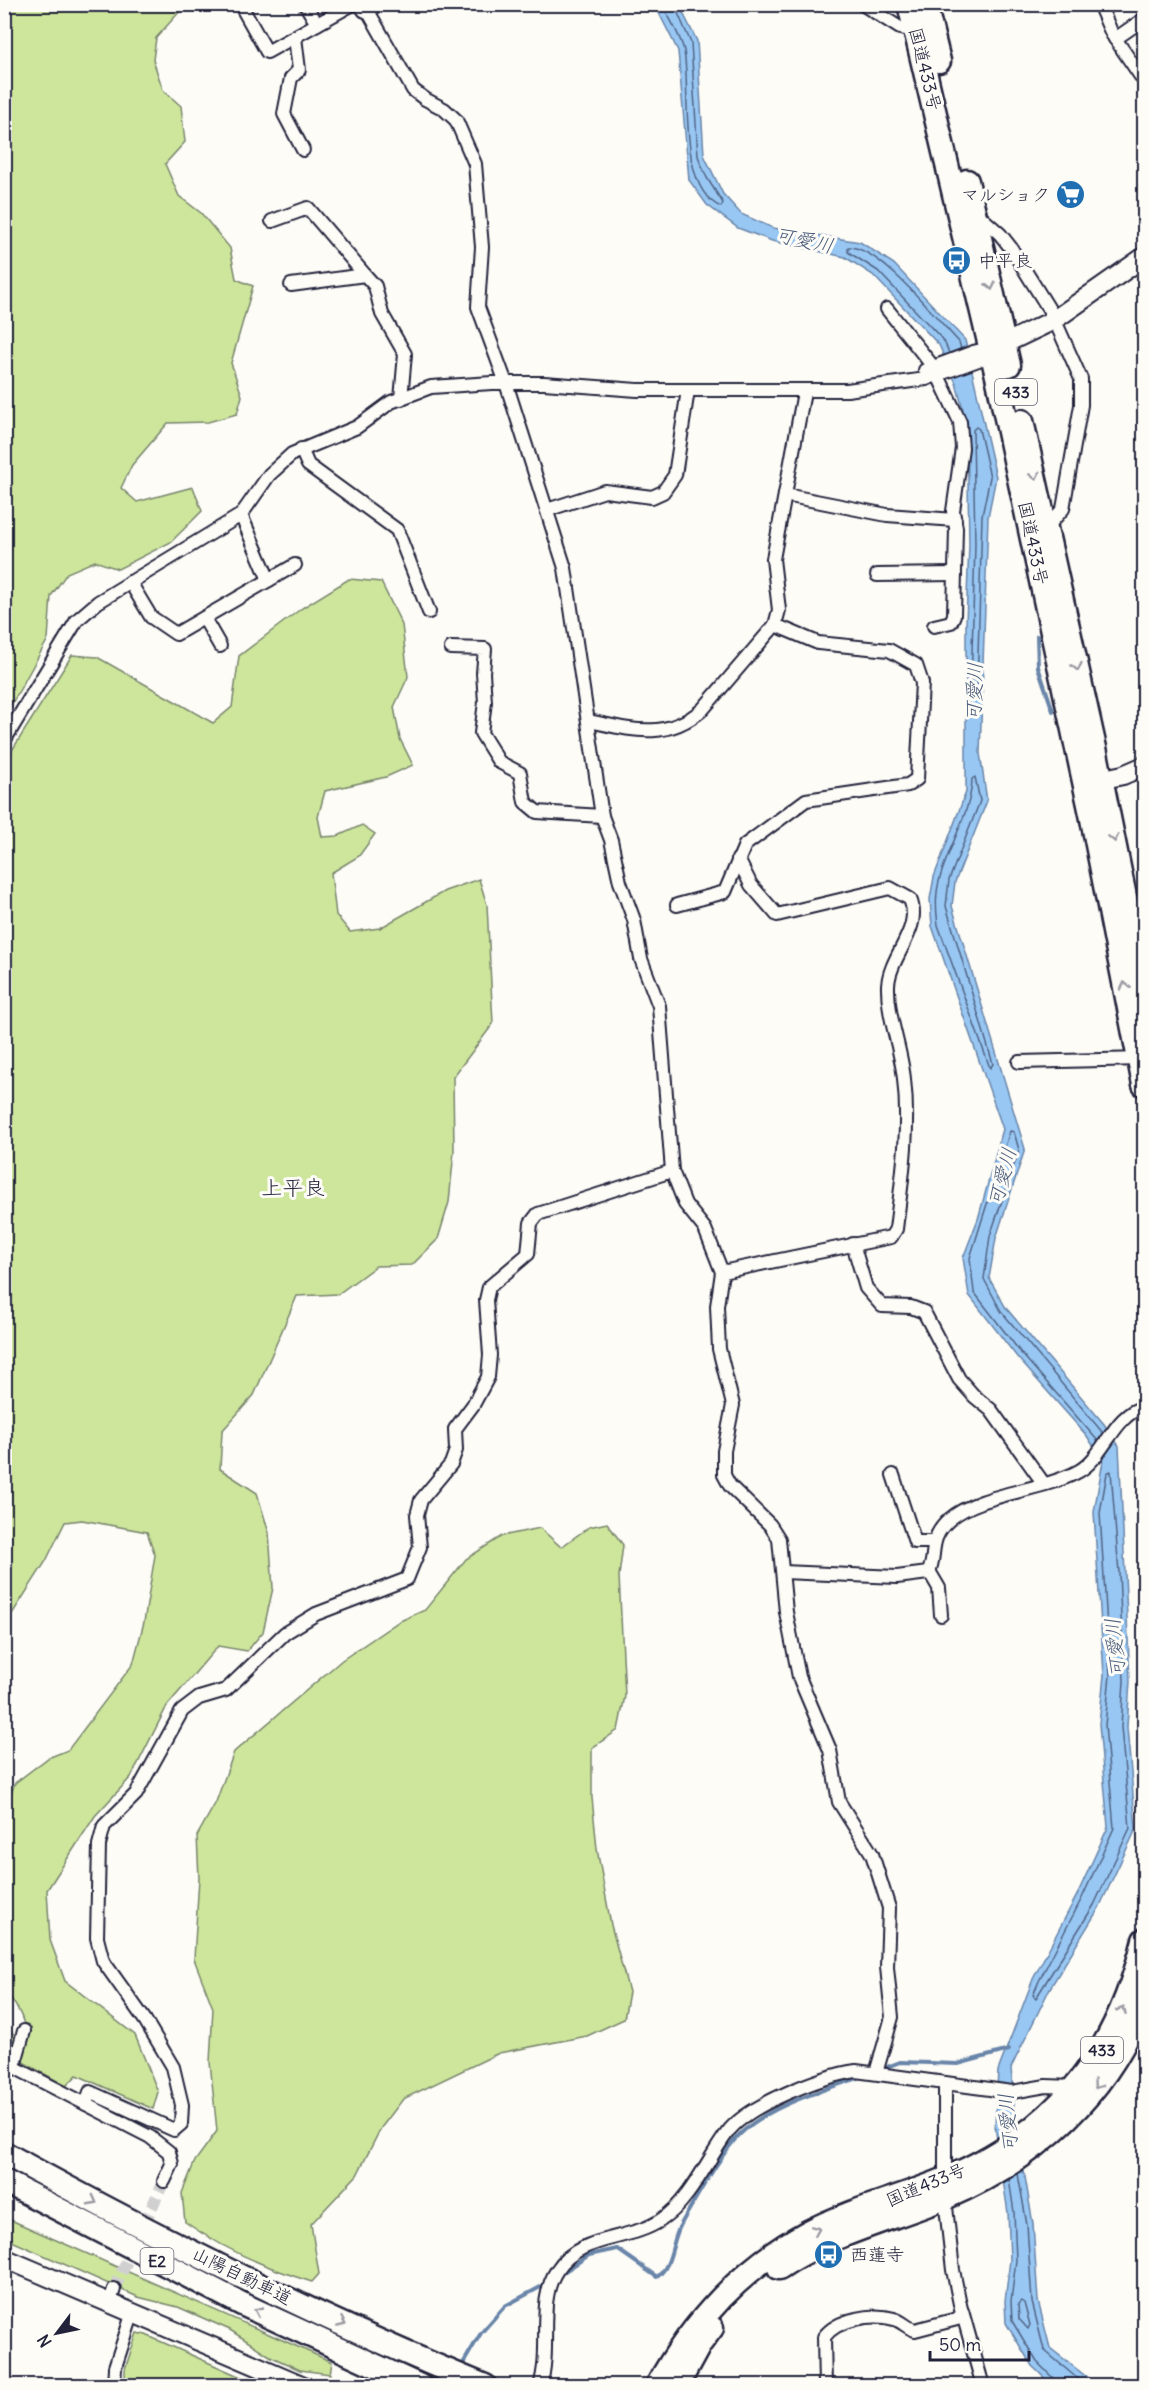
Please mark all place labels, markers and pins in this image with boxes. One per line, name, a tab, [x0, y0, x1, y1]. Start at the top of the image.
supermarket icon: マルショク	[1055, 179, 1087, 211]
place label: マルショク	[961, 183, 1050, 206]
bus stop icon: 中平良	[941, 245, 973, 277]
place label: 中平良	[978, 249, 1032, 272]
bus stop icon: 西蓮寺	[813, 2239, 845, 2271]
place label: 西蓮寺	[850, 2243, 904, 2266]

